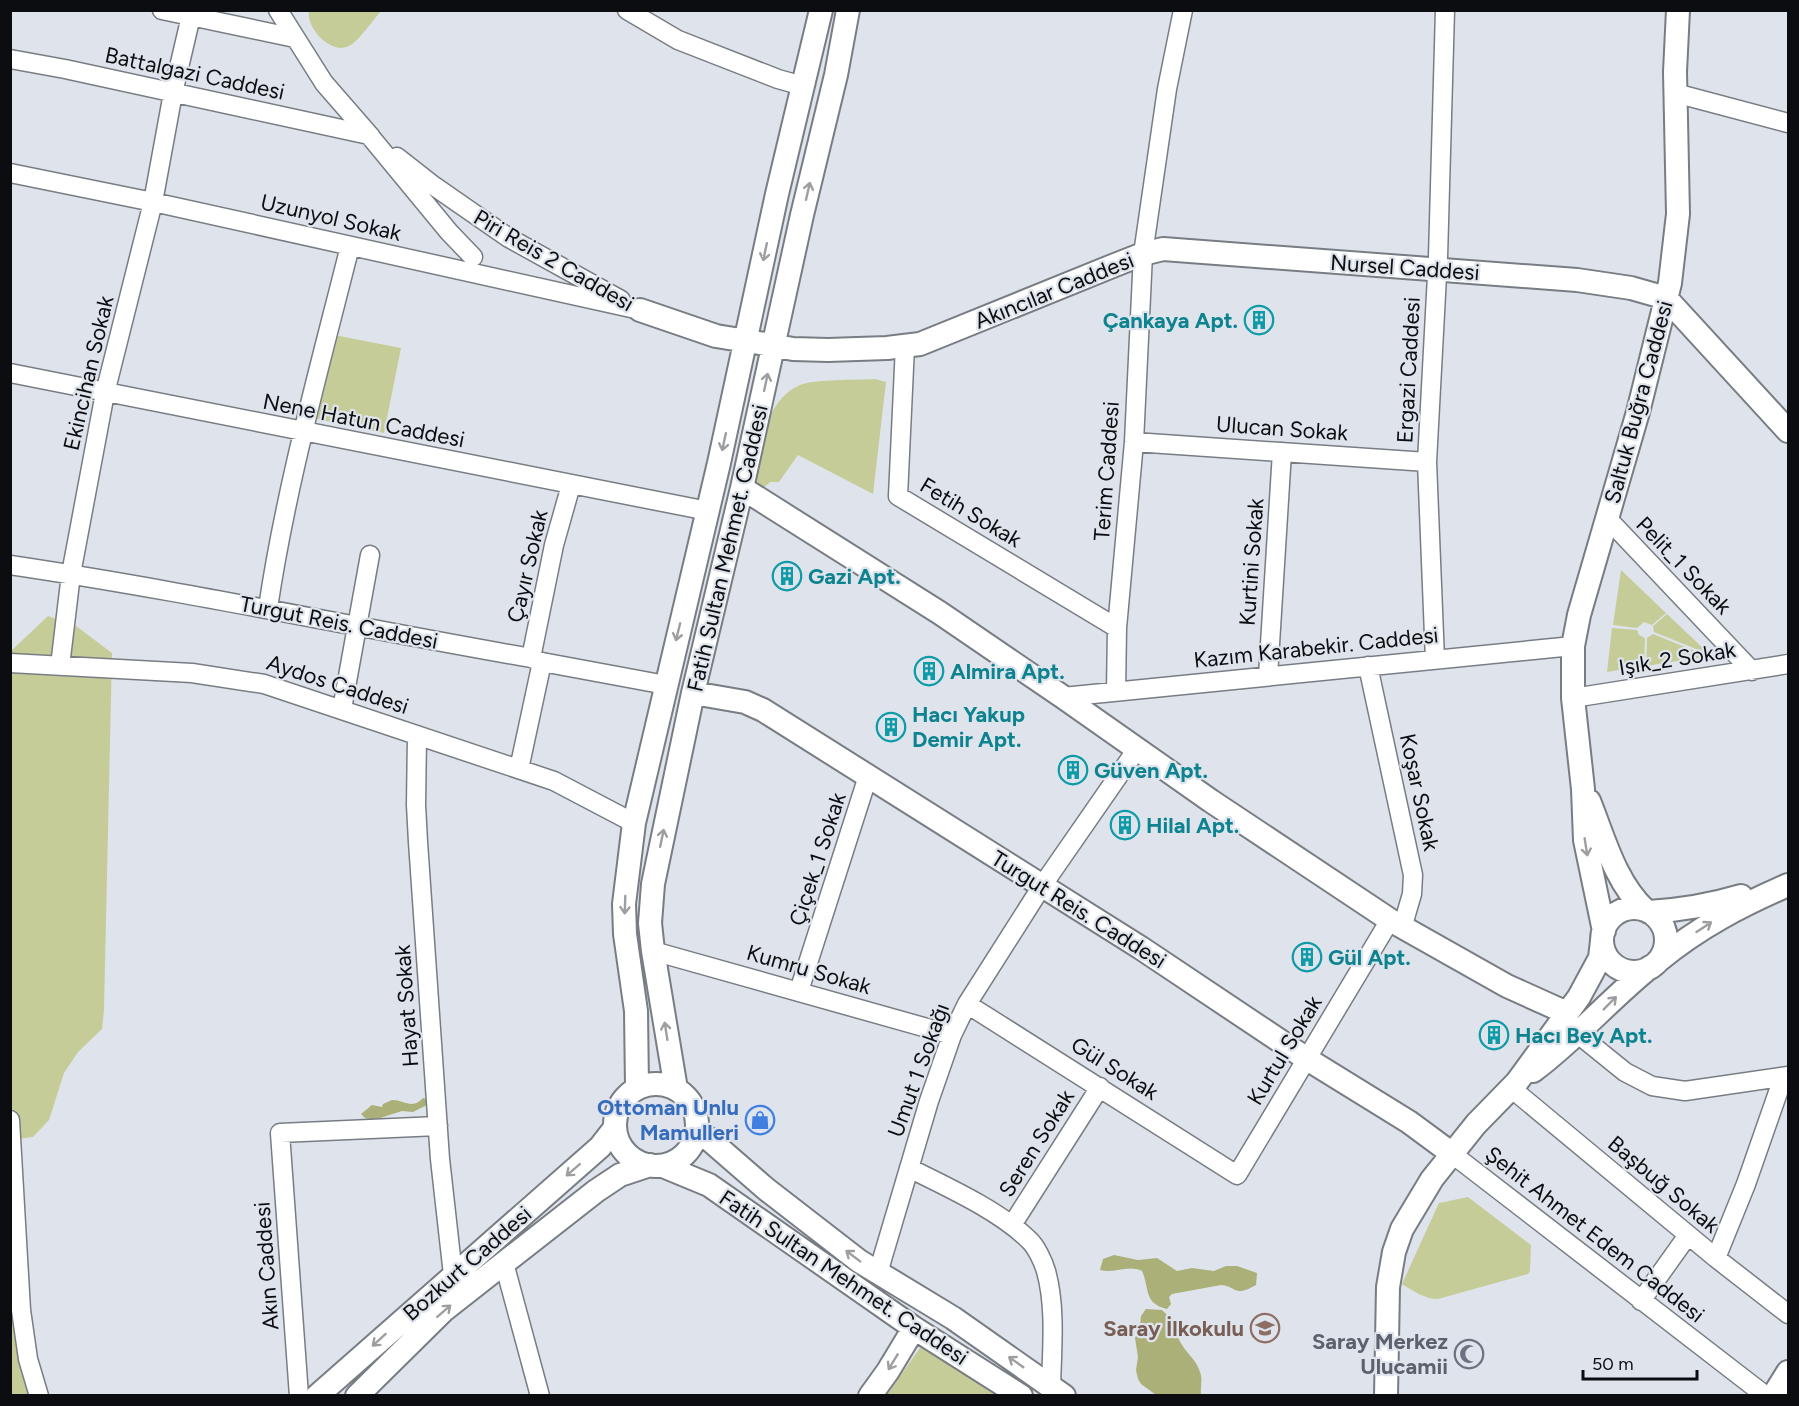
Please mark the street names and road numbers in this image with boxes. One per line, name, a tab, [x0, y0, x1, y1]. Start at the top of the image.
street label: Battalgazi Caddesi	[103, 41, 287, 106]
street label: Uzunyol Sokak	[258, 188, 404, 247]
street label: Piri Reis 2 Caddesi	[469, 204, 639, 317]
street label: Akıncılar Caddesi	[971, 246, 1138, 335]
street label: Nursel Caddesi	[1329, 249, 1480, 286]
street label: Ekincihan Sokak	[58, 293, 119, 453]
street label: Ergazi Caddesi	[1391, 296, 1426, 444]
street label: Saltuk Buğra Caddesi	[1598, 298, 1679, 507]
street label: Nene Hatun Caddesi	[261, 388, 467, 453]
street label: Terim Caddesi	[1088, 400, 1125, 542]
street label: Fatih Sultan Mehmet. Caddesi	[681, 402, 774, 694]
street label: Ulucan Sokak	[1215, 410, 1349, 447]
street label: Fetih Sokak	[915, 472, 1027, 553]
street label: Kurtini Sokak	[1234, 497, 1269, 627]
street label: Çayır Sokak	[501, 507, 554, 625]
street label: Pelit_1 Sokak	[1630, 511, 1737, 620]
street label: Turgut Reis. Caddesi	[238, 590, 440, 655]
street label: Kazım Karabekir. Caddesi	[1192, 621, 1440, 674]
street label: Işık_2 Sokak	[1617, 636, 1738, 681]
street label: Aydos Caddesi	[264, 649, 412, 720]
street label: Koşar Sokak	[1394, 731, 1445, 853]
street label: Çiçek_1 Sokak	[783, 789, 852, 929]
street label: Turgut Reis. Caddesi	[986, 845, 1171, 974]
street label: Kumru Sokak	[744, 939, 874, 1000]
street label: Hayat Sokak	[389, 944, 424, 1068]
street label: Kurtul Sokak	[1241, 991, 1328, 1110]
street label: Umut 1 Sokağı	[882, 999, 955, 1141]
street label: Gül Sokak	[1066, 1031, 1164, 1106]
street label: Seren Sokak	[993, 1084, 1080, 1202]
street label: Başbuğ Sokak	[1602, 1130, 1725, 1239]
street label: Şehit Ahmet Edem Caddesi	[1480, 1140, 1710, 1328]
street label: Fatih Sultan Mehmet. Caddesi	[714, 1184, 973, 1371]
street label: Bozkurt Caddesi	[398, 1200, 537, 1327]
street label: Akın Caddesi	[249, 1201, 284, 1331]

